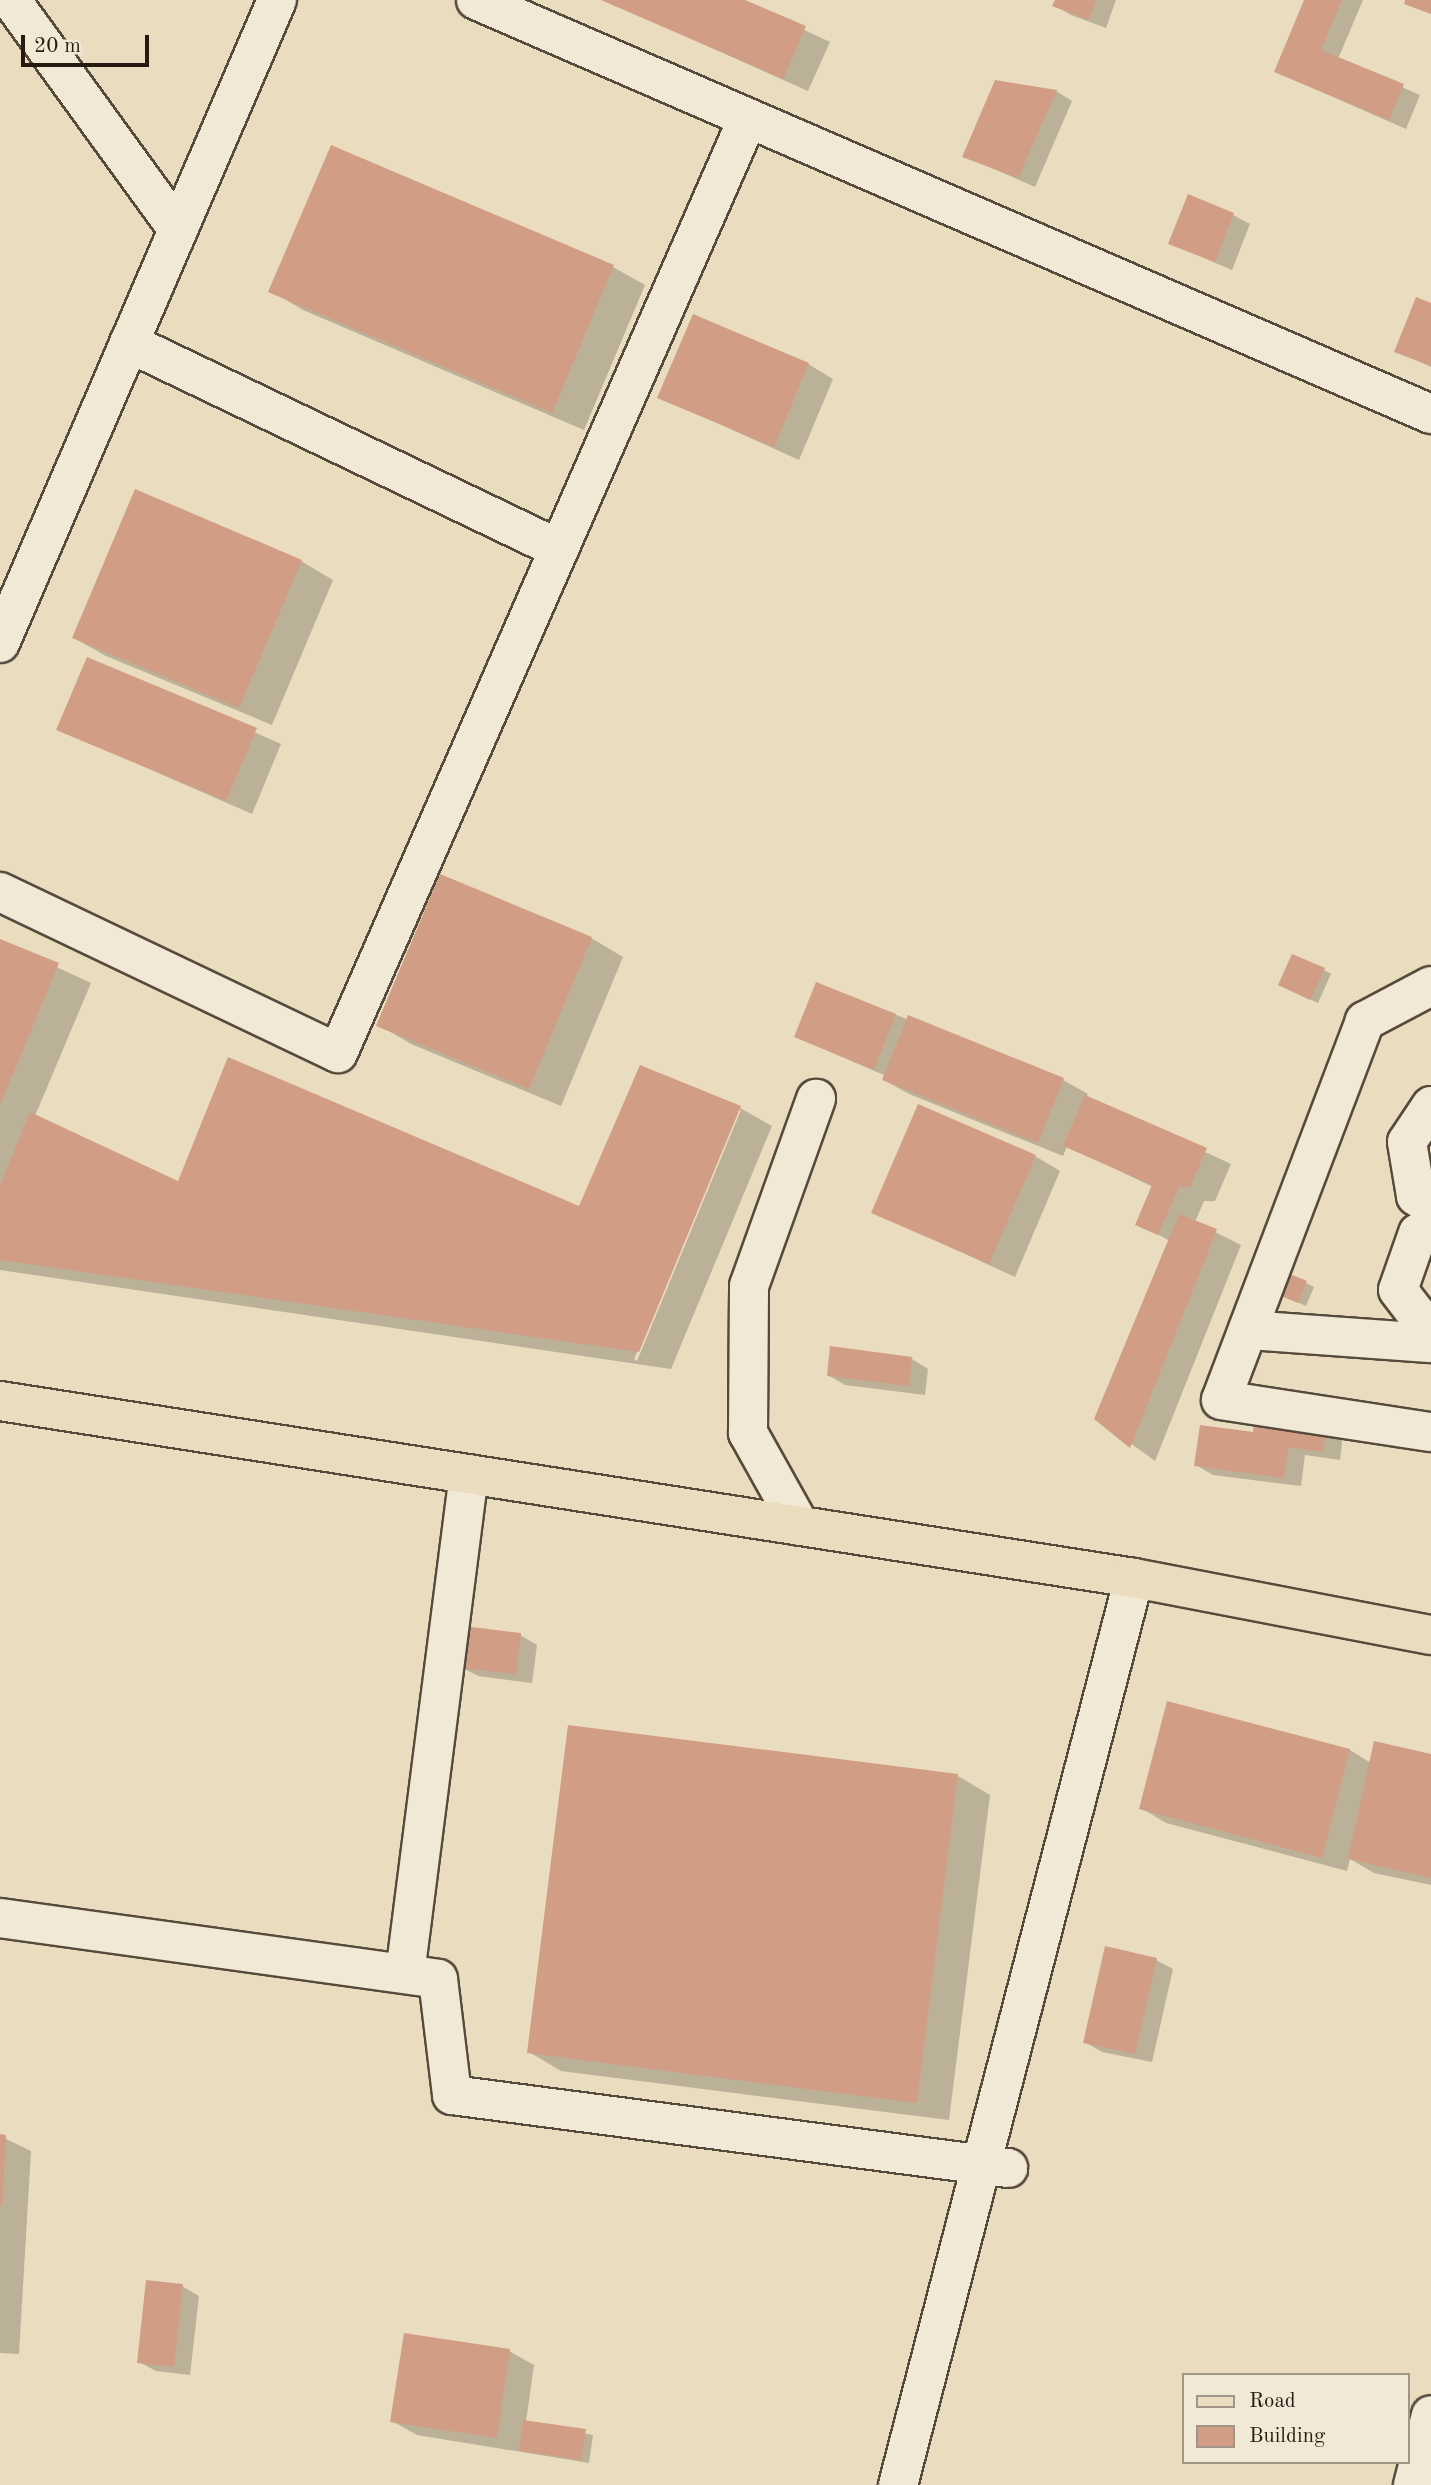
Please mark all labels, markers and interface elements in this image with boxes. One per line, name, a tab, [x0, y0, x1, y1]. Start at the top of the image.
scale bar	[24, 21, 152, 65]
text: 20 m	[34, 36, 81, 57]
legend	[1182, 2373, 1410, 2464]
text: Road	[1249, 2391, 1296, 2412]
text: Building	[1249, 2426, 1325, 2447]

